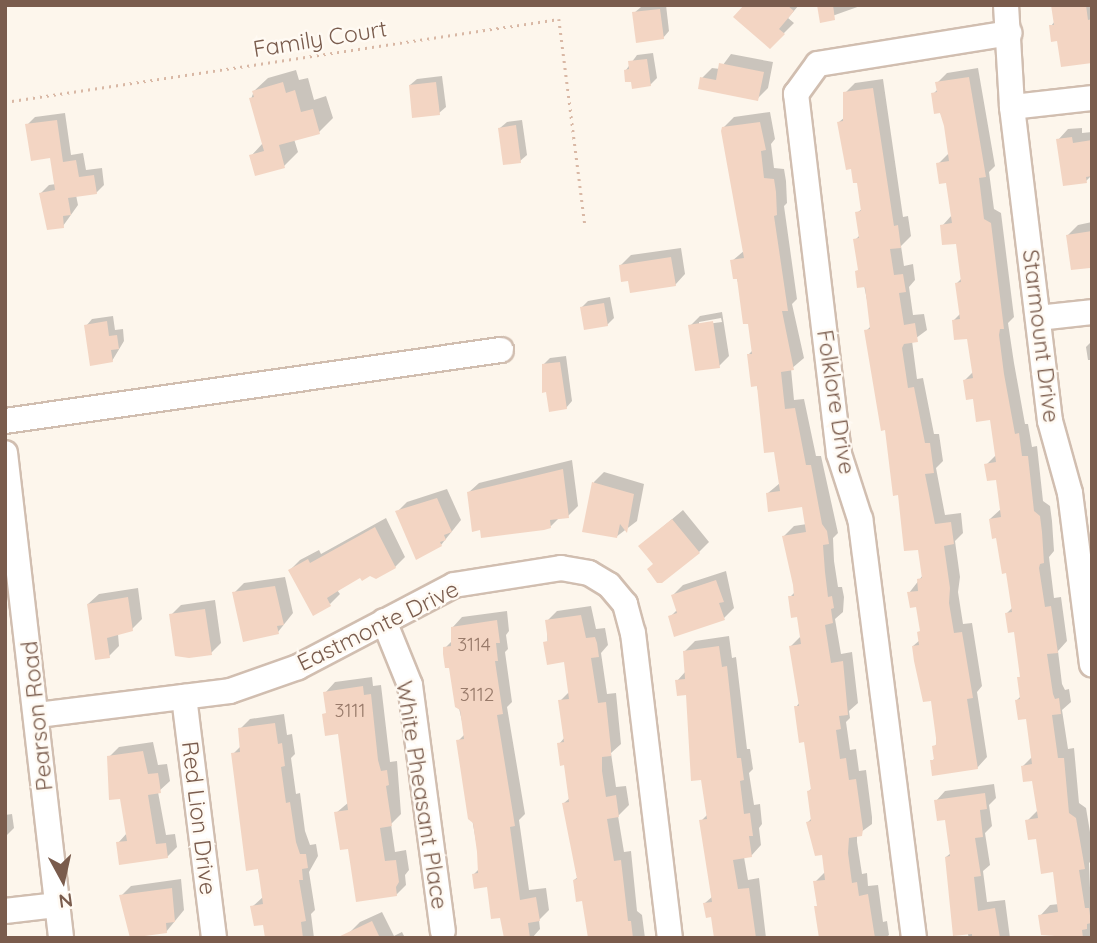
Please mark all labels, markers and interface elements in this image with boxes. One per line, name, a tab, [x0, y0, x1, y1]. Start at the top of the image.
street label: Family Court	[251, 15, 389, 63]
street label: Starmount Drive	[1017, 248, 1065, 424]
street label: Folklore Drive	[811, 328, 861, 476]
street label: Eastmonte Drive	[293, 575, 463, 677]
house number: 3114	[457, 634, 491, 656]
street label: Pearson Road	[15, 640, 59, 792]
street label: White Pheasant Place	[390, 679, 454, 911]
house number: 3112	[460, 684, 494, 706]
house number: 3111	[334, 700, 366, 722]
street label: Red Lion Drive	[176, 740, 222, 896]
north arrow	[28, 845, 98, 915]
text: N	[57, 888, 75, 914]

